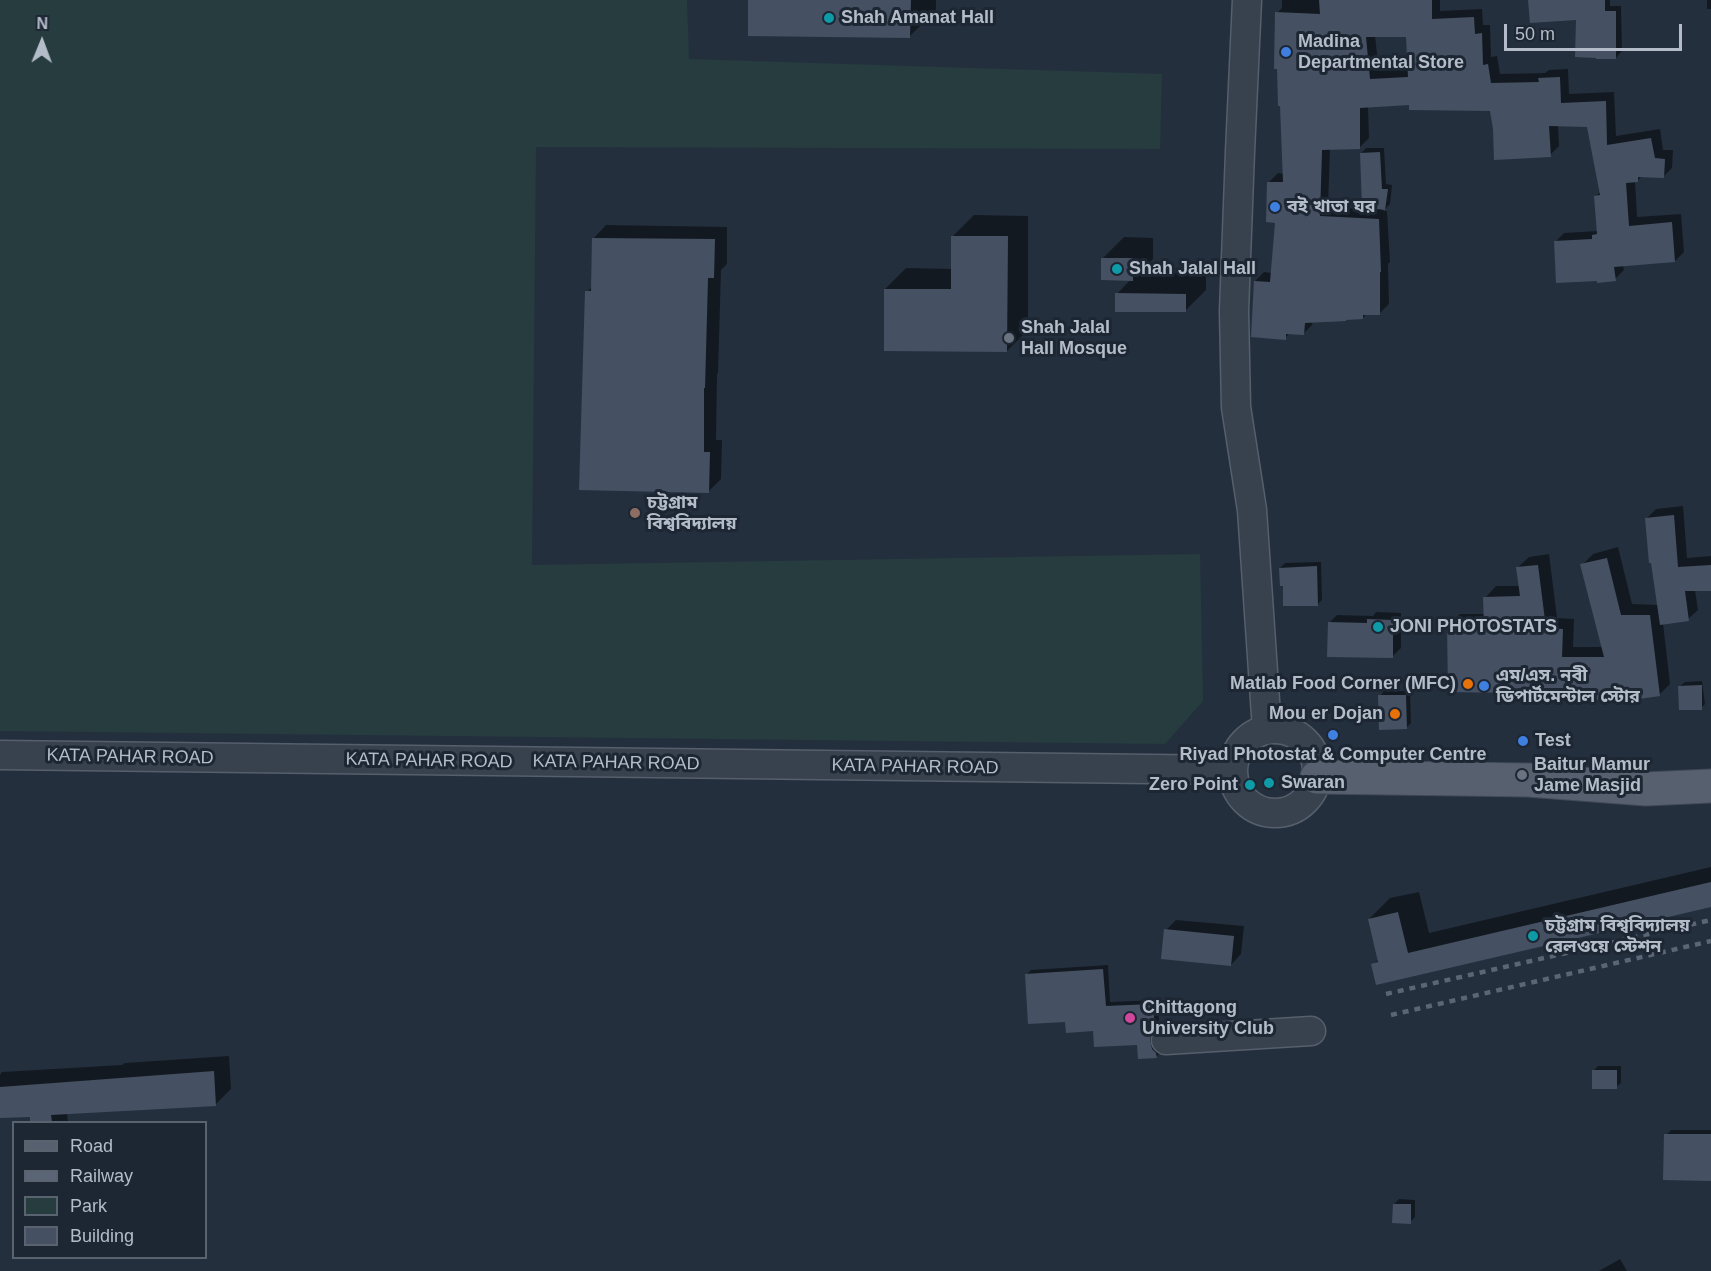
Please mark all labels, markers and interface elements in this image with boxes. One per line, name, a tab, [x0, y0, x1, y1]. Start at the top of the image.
place label: Shah Amanat Hall	[841, 7, 994, 29]
marker: Shah Amanat Hall	[822, 11, 836, 25]
north arrow	[12, 12, 72, 72]
scale bar	[1507, 12, 1686, 50]
text: N	[36, 15, 48, 32]
text: 50 m	[1515, 24, 1555, 44]
place label: Madina Departmental Store	[1298, 31, 1464, 74]
marker: Madina Departmental Store	[1279, 45, 1293, 59]
place label: বই খাতা ঘর	[1287, 196, 1376, 218]
marker: বই খাতা ঘর	[1268, 200, 1282, 214]
place label: Shah Jalal Hall	[1129, 258, 1256, 280]
marker: Shah Jalal Hall	[1110, 262, 1124, 276]
place label: Shah Jalal Hall Mosque	[1021, 317, 1127, 360]
marker: Shah Jalal Hall Mosque	[1002, 331, 1016, 345]
place label: চট্টগ্রাম বিশ্ববিদ্যালয়	[647, 492, 736, 534]
marker: চট্টগ্রাম বিশ্ববিদ্যালয়	[628, 506, 642, 520]
place label: JONI PHOTOSTATS	[1390, 616, 1557, 638]
marker: JONI PHOTOSTATS	[1371, 620, 1385, 634]
place label: এম/এস. নবী ডিপার্টমেন্টাল স্টোর	[1496, 665, 1640, 708]
place label: Matlab Food Corner (MFC)	[1230, 673, 1456, 695]
marker: Matlab Food Corner (MFC)	[1461, 677, 1475, 691]
marker: এম/এস. নবী ডিপার্টমেন্টাল স্টোর	[1477, 679, 1491, 693]
place label: Mou er Dojan	[1269, 703, 1383, 725]
marker: Mou er Dojan	[1388, 707, 1402, 721]
marker: Riyad Photostat & Computer Centre	[1326, 728, 1340, 742]
place label: Test	[1535, 730, 1571, 752]
marker: Test	[1516, 734, 1530, 748]
place label: Riyad Photostat & Computer Centre	[1179, 744, 1487, 766]
street label: KATA PAHAR ROAD	[46, 745, 214, 769]
street label: KATA PAHAR ROAD	[345, 749, 513, 773]
street label: KATA PAHAR ROAD	[532, 751, 700, 775]
place label: Baitur Mamur Jame Masjid	[1534, 754, 1650, 796]
street label: KATA PAHAR ROAD	[831, 755, 999, 779]
marker: Baitur Mamur Jame Masjid	[1515, 768, 1529, 782]
place label: Swaran	[1281, 772, 1345, 794]
place label: Zero Point	[1149, 774, 1238, 796]
marker: Swaran	[1262, 776, 1276, 790]
marker: Zero Point	[1243, 778, 1257, 792]
place label: চট্টগ্রাম বিশ্ববিদ্যালয় রেলওয়ে স্টেশন	[1545, 915, 1690, 958]
marker: চট্টগ্রাম বিশ্ববিদ্যালয় রেলওয়ে স্টেশন	[1526, 929, 1540, 943]
place label: Chittagong University Club	[1142, 997, 1274, 1040]
marker: Chittagong University Club	[1123, 1011, 1137, 1025]
legend	[12, 1121, 207, 1259]
text: Road	[70, 1136, 113, 1156]
text: Railway	[70, 1166, 133, 1186]
text: Park	[70, 1196, 107, 1216]
text: Building	[70, 1226, 134, 1246]

